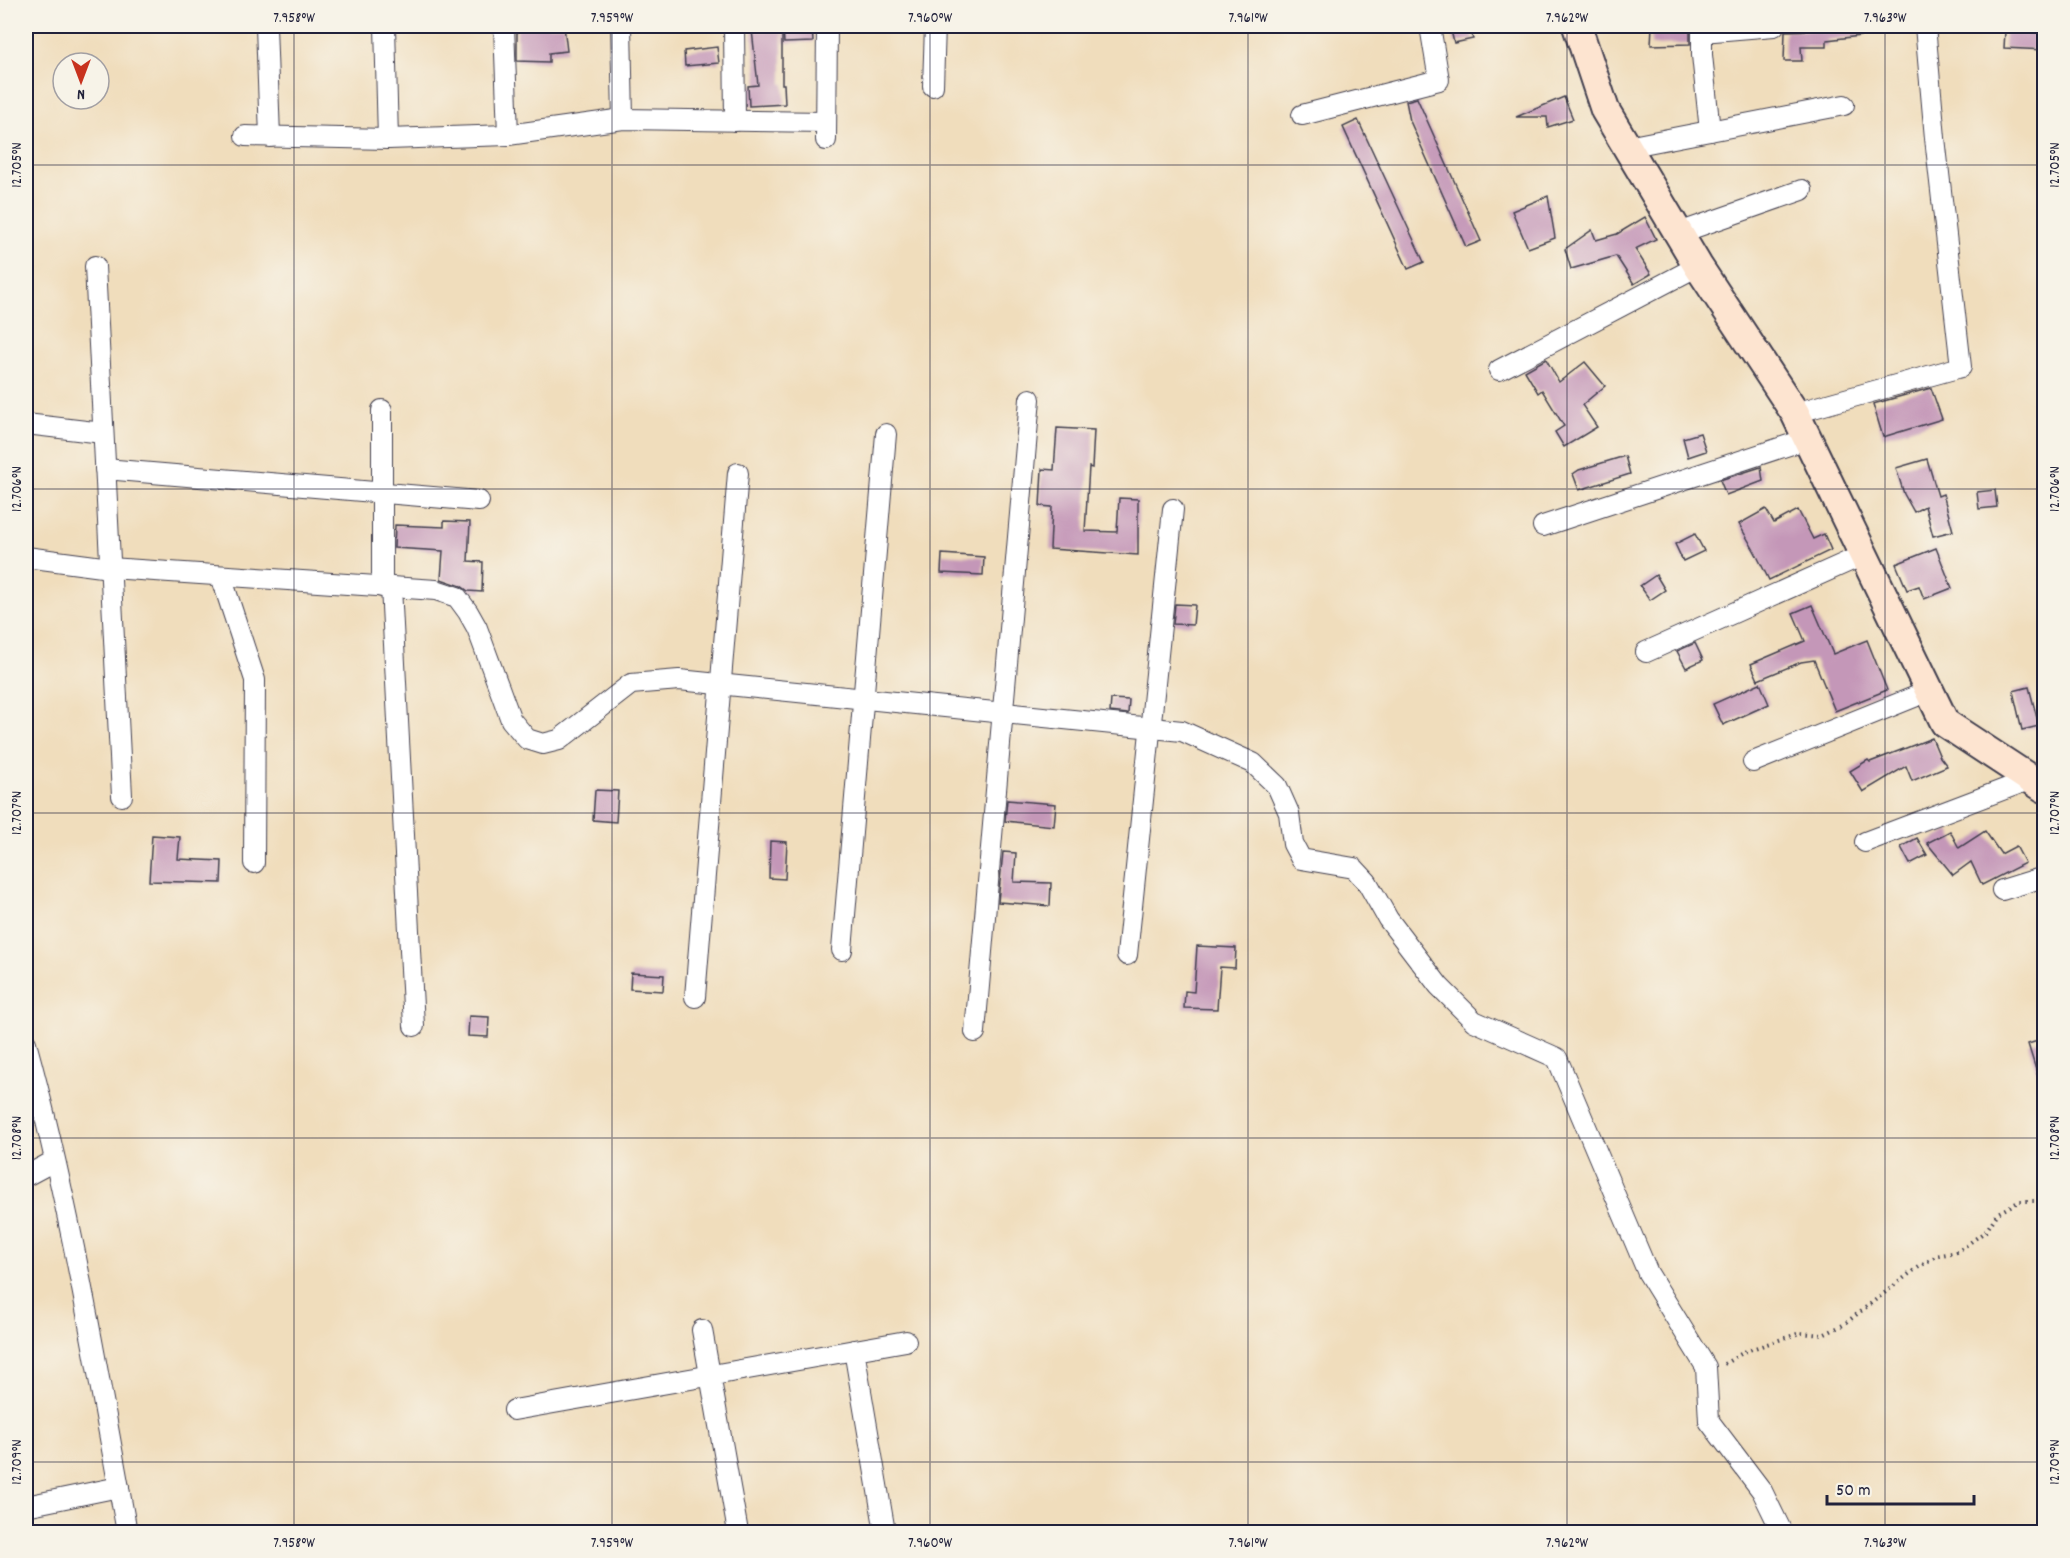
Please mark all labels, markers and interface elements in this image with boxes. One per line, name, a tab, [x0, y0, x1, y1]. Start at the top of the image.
text: 7.958°W	[273, 8, 315, 30]
text: 7.959°W	[591, 8, 634, 30]
text: 7.960°W	[908, 8, 952, 30]
text: 7.961°W	[1228, 8, 1268, 30]
text: 7.962°W	[1546, 8, 1589, 30]
text: 7.963°W	[1864, 8, 1907, 30]
north arrow	[51, 51, 111, 111]
text: N	[77, 82, 85, 105]
text: 12.705°N	[7, 142, 29, 188]
text: 12.705°N	[2045, 142, 2067, 188]
text: 12.706°N	[7, 466, 29, 512]
text: 12.706°N	[2045, 466, 2067, 512]
text: 12.707°N	[7, 791, 29, 835]
text: 12.707°N	[2045, 791, 2067, 835]
text: 12.708°N	[7, 1116, 29, 1160]
text: 12.708°N	[2045, 1116, 2067, 1160]
text: 12.709°N	[7, 1439, 29, 1485]
text: 12.709°N	[2045, 1439, 2067, 1485]
scale bar	[1827, 1468, 1974, 1506]
text: 50 m	[1836, 1479, 1871, 1504]
text: 7.958°W	[273, 1533, 315, 1555]
text: 7.959°W	[591, 1533, 634, 1555]
text: 7.960°W	[908, 1533, 952, 1555]
text: 7.961°W	[1228, 1533, 1268, 1555]
text: 7.962°W	[1546, 1533, 1589, 1555]
text: 7.963°W	[1864, 1533, 1907, 1555]

